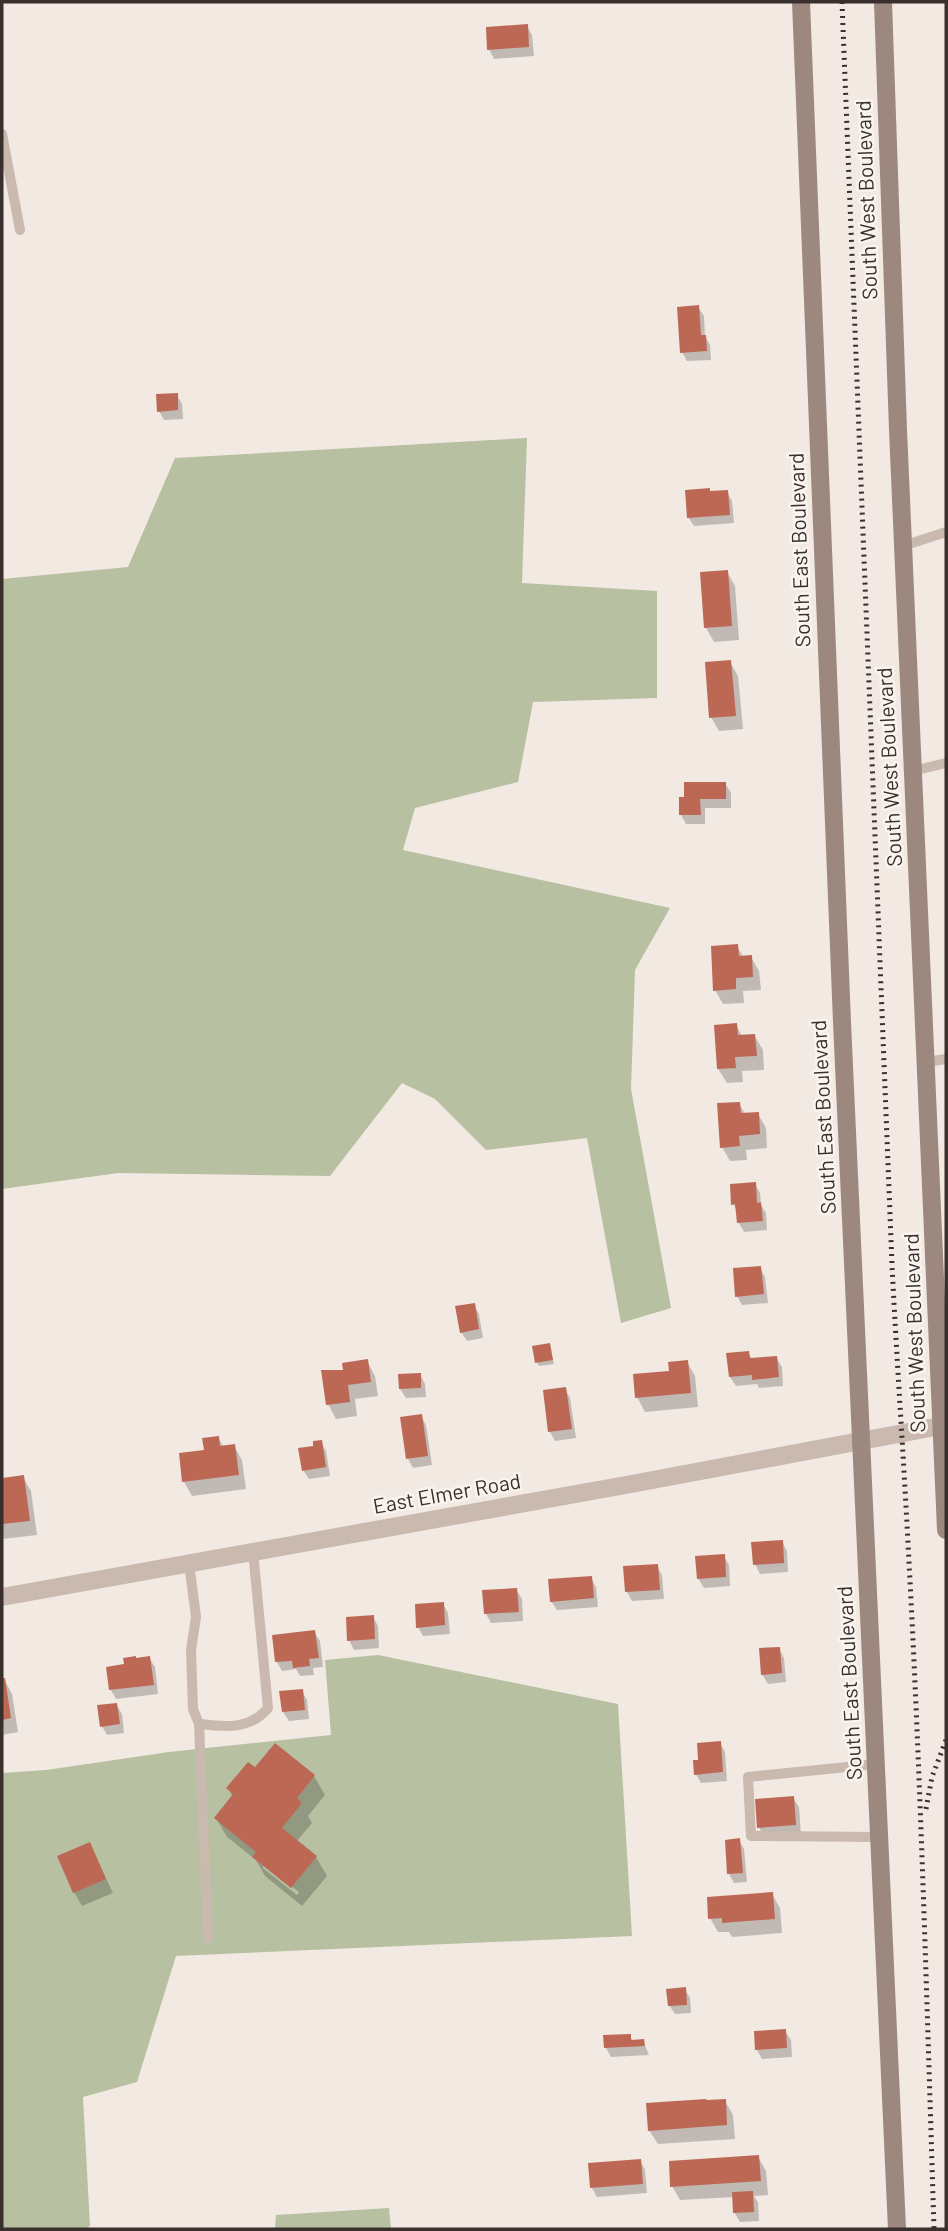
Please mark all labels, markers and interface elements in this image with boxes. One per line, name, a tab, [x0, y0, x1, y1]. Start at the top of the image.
street label: South West Boulevard	[850, 100, 881, 300]
street label: South East Boulevard	[783, 452, 814, 648]
street label: South West Boulevard	[871, 667, 906, 867]
street label: South East Boulevard	[805, 1019, 840, 1215]
street label: South West Boulevard	[898, 1233, 929, 1433]
street label: East Elmer Road	[371, 1467, 523, 1518]
street label: South East Boulevard	[831, 1585, 866, 1781]

